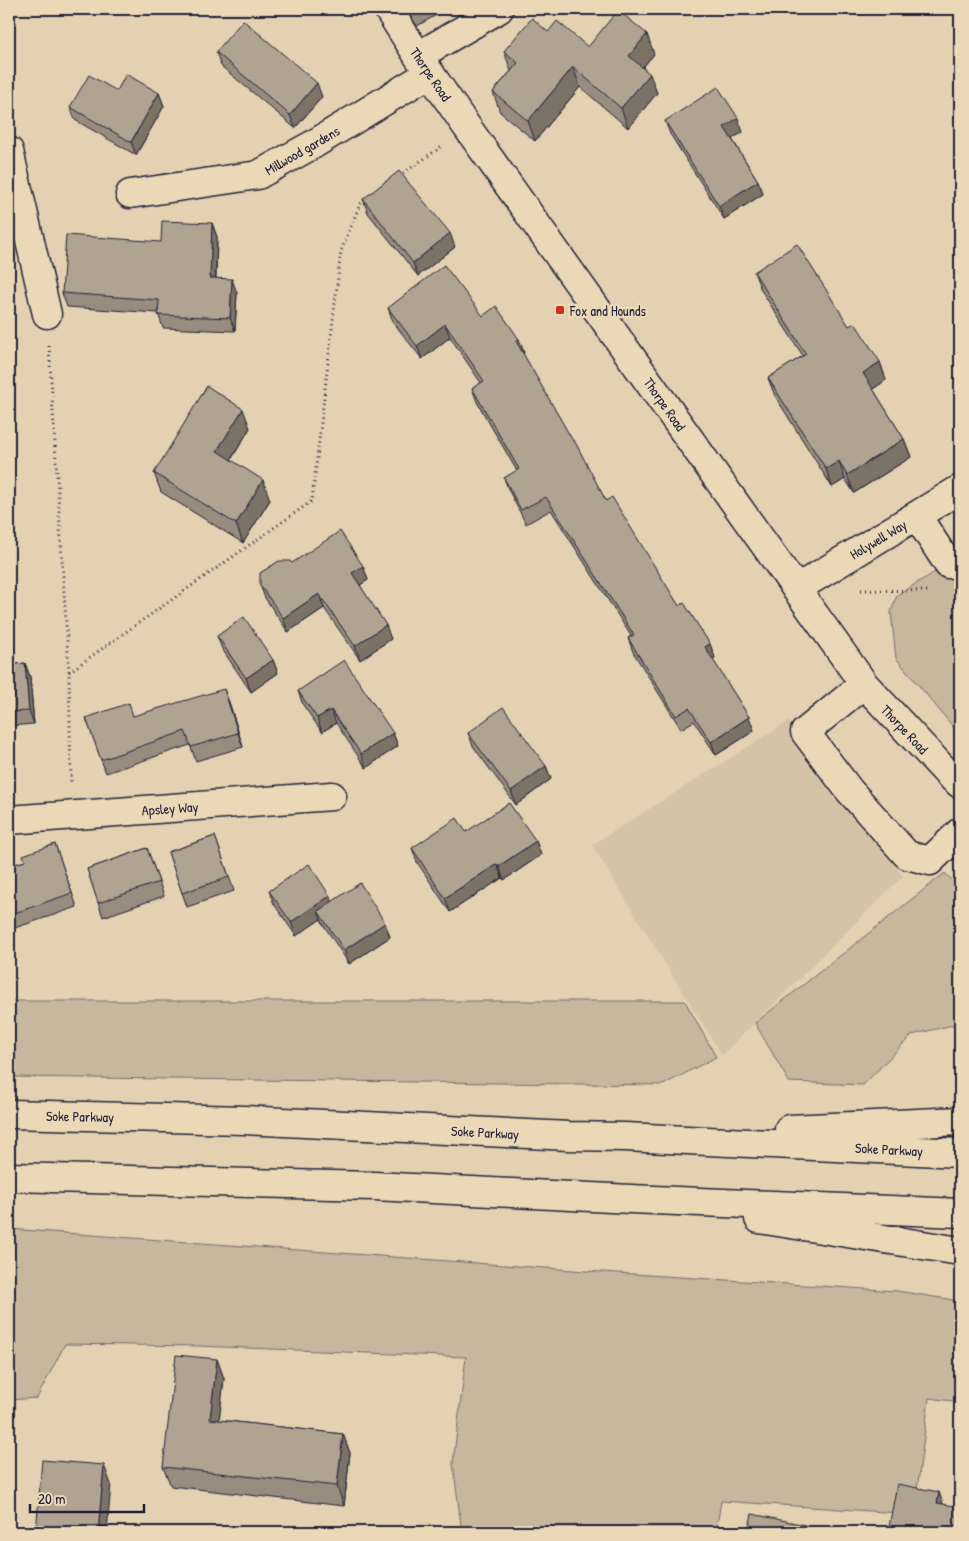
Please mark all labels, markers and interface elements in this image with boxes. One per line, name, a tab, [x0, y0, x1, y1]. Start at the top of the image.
street label: Thorpe Road	[405, 43, 456, 106]
street label: Millwood gardens	[261, 121, 344, 180]
place label: Fox and Hounds	[569, 301, 646, 320]
marker: Fox and Hounds	[554, 304, 566, 316]
street label: Thorpe Road	[639, 373, 691, 436]
street label: Holywell Way	[846, 515, 911, 564]
street label: Thorpe Road	[876, 700, 933, 759]
street label: Apsley Way	[141, 797, 199, 820]
street label: Soke Parkway	[46, 1106, 114, 1127]
street label: Soke Parkway	[451, 1121, 520, 1144]
street label: Soke Parkway	[855, 1138, 924, 1161]
scale bar	[30, 1481, 144, 1513]
text: 20 m	[38, 1488, 65, 1509]

